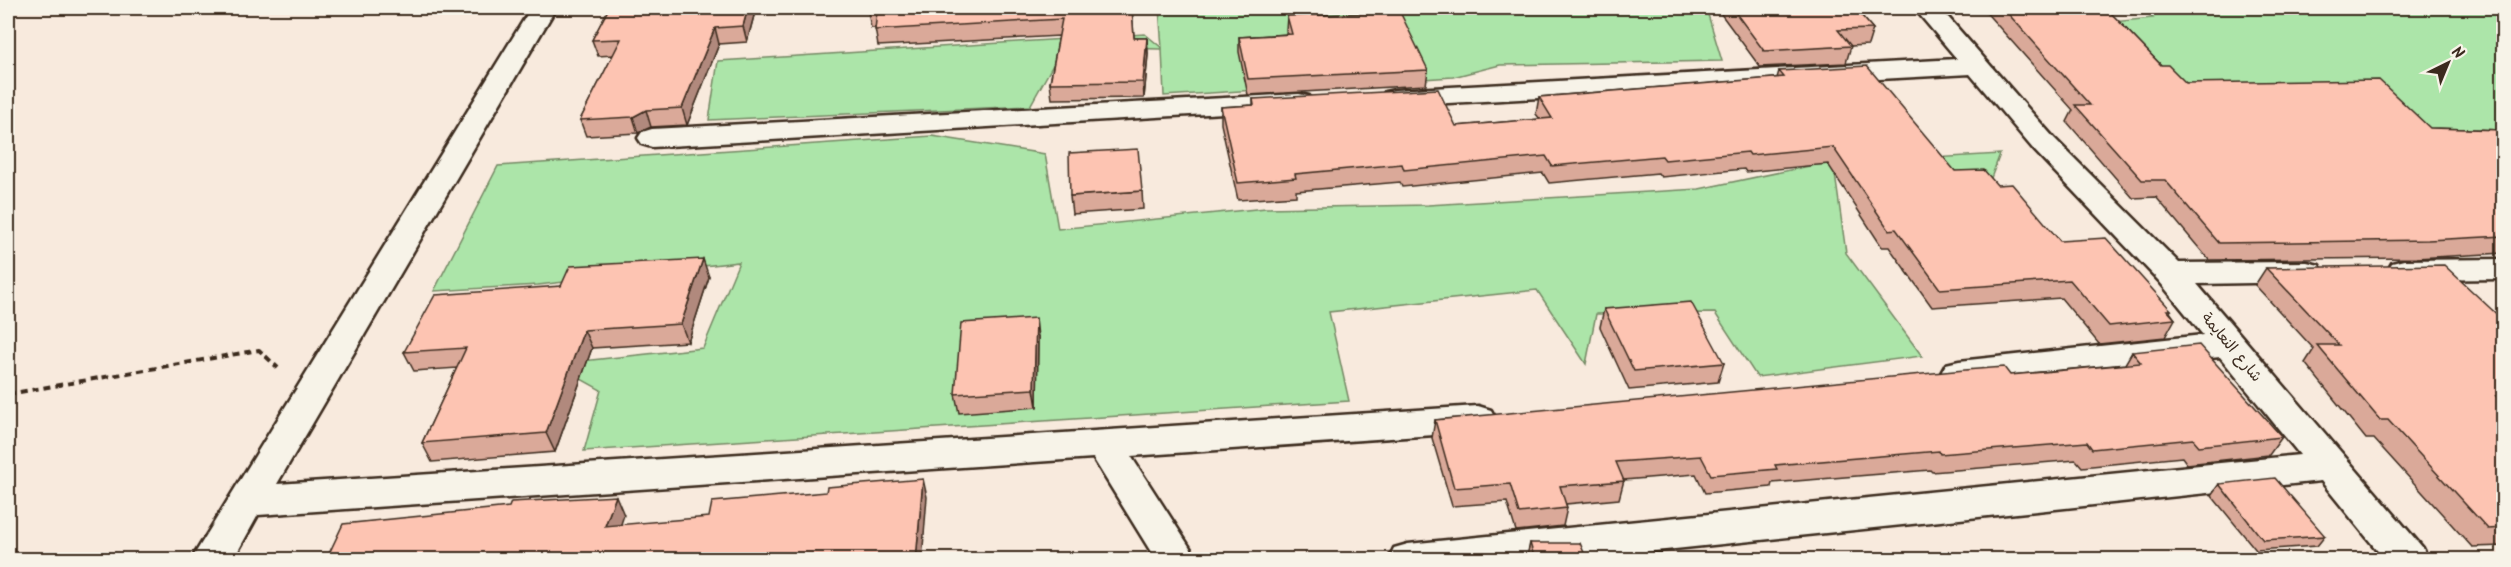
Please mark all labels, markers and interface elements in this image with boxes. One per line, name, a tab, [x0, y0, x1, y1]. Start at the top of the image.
north arrow	[2418, 33, 2478, 93]
text: N	[2445, 41, 2469, 66]
street label: شارع النعايمة	[2195, 308, 2268, 388]

